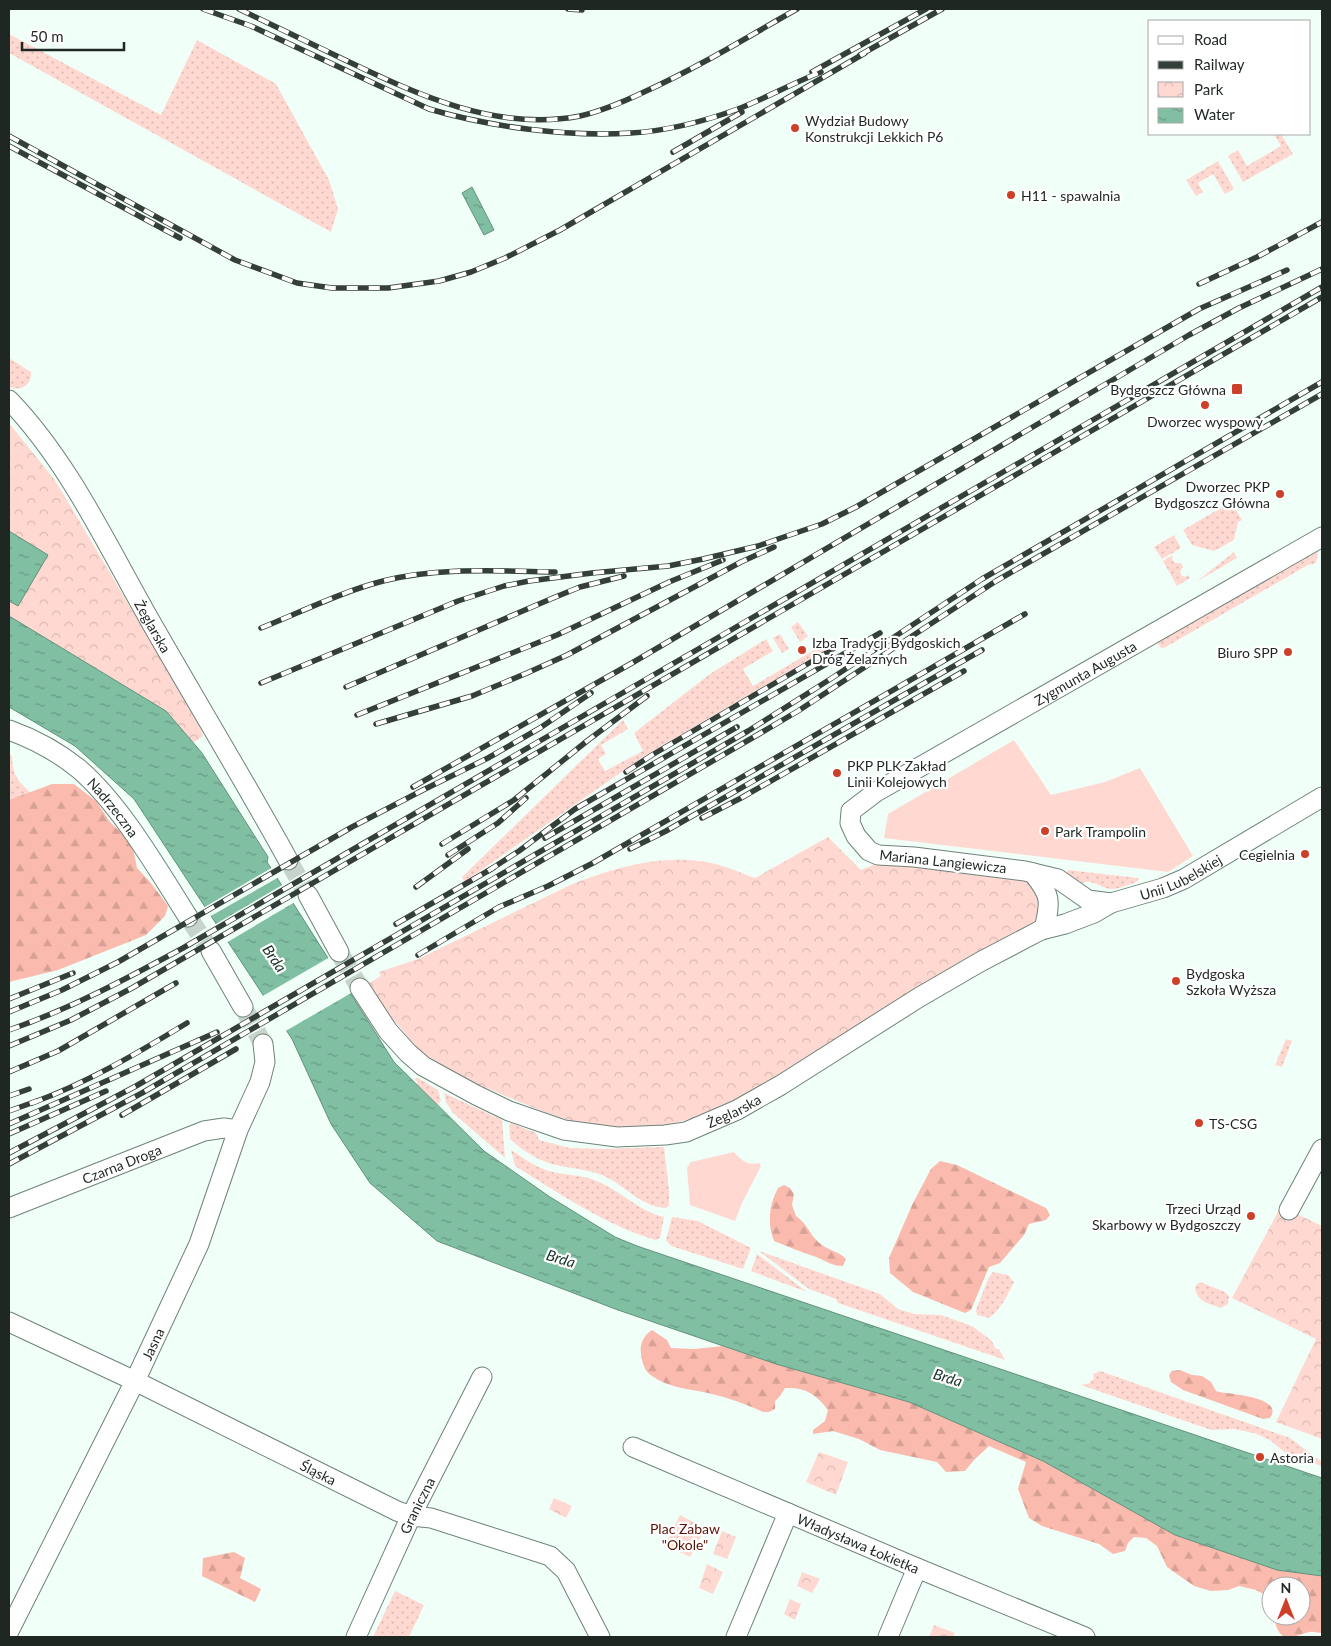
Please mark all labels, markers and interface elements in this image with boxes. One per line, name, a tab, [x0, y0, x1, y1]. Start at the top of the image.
scale bar	[22, 20, 125, 52]
legend	[1148, 20, 1311, 135]
text: 50 m	[30, 27, 64, 45]
text: Road	[1194, 30, 1227, 48]
text: Railway	[1194, 55, 1245, 73]
text: Park	[1194, 80, 1224, 98]
text: Water	[1194, 105, 1235, 123]
place label: Wydział Budowy Konstrukcji Lekkich P6	[805, 112, 943, 145]
marker: Wydział Budowy Konstrukcji Lekkich P6	[789, 122, 801, 134]
place label: H11 - spawalnia	[1021, 187, 1120, 204]
marker: H11 - spawalnia	[1005, 189, 1017, 201]
place label: Bydgoszcz Główna	[1110, 381, 1226, 398]
marker: Bydgoszcz Główna	[1230, 382, 1244, 396]
marker: Dworzec wyspowy	[1199, 399, 1211, 411]
place label: Dworzec wyspowy	[1147, 413, 1264, 430]
place label: Dworzec PKP Bydgoszcz Główna	[1154, 478, 1270, 511]
marker: Dworzec PKP Bydgoszcz Główna	[1274, 488, 1286, 500]
street label: Żeglarska	[132, 597, 175, 656]
place label: Izba Tradycji Bydgoskich Dróg Żelaznych	[812, 634, 960, 667]
street label: Zygmunta Augusta	[1031, 637, 1139, 708]
marker: Izba Tradycji Bydgoskich Dróg Żelaznych	[796, 644, 808, 656]
place label: Biuro SPP	[1217, 644, 1278, 661]
marker: Biuro SPP	[1282, 646, 1294, 658]
place label: PKP PLK Zakład Linii Kolejowych	[847, 757, 947, 790]
marker: PKP PLK Zakład Linii Kolejowych	[831, 767, 843, 779]
street label: Nadrzeczna	[84, 774, 143, 840]
place label: Park Trampolin	[1055, 823, 1146, 840]
marker: Park Trampolin	[1039, 825, 1051, 837]
street label: Mariana Langiewicza	[879, 846, 1007, 876]
place label: Cegielnia	[1239, 846, 1295, 863]
marker: Cegielnia	[1299, 848, 1311, 860]
street label: Unii Lubelskiej	[1138, 850, 1224, 903]
water label: Brda	[259, 941, 291, 975]
place label: Bydgoska Szkoła Wyższa	[1186, 965, 1276, 998]
marker: Bydgoska Szkoła Wyższa	[1170, 975, 1182, 987]
street label: Żeglarska	[704, 1090, 764, 1131]
place label: TS-CSG	[1209, 1115, 1257, 1132]
marker: TS-CSG	[1193, 1117, 1205, 1129]
street label: Czarna Droga	[80, 1140, 164, 1187]
place label: Trzeci Urząd Skarbowy w Bydgoszczy	[1092, 1200, 1242, 1233]
marker: Trzeci Urząd Skarbowy w Bydgoszczy	[1245, 1210, 1257, 1222]
water label: Brda	[544, 1245, 578, 1271]
street label: Jasna	[138, 1325, 167, 1363]
water label: Brda	[931, 1364, 965, 1390]
place label: Astoria	[1270, 1449, 1314, 1466]
marker: Astoria	[1254, 1451, 1266, 1463]
street label: Śląska	[298, 1456, 339, 1488]
street label: Graniczna	[396, 1474, 438, 1536]
street label: Władysława Łokietka	[795, 1510, 922, 1577]
park label: Plac Zabaw "Okole"	[650, 1520, 720, 1553]
north arrow	[1261, 1576, 1311, 1626]
text: N	[1281, 1579, 1291, 1596]

